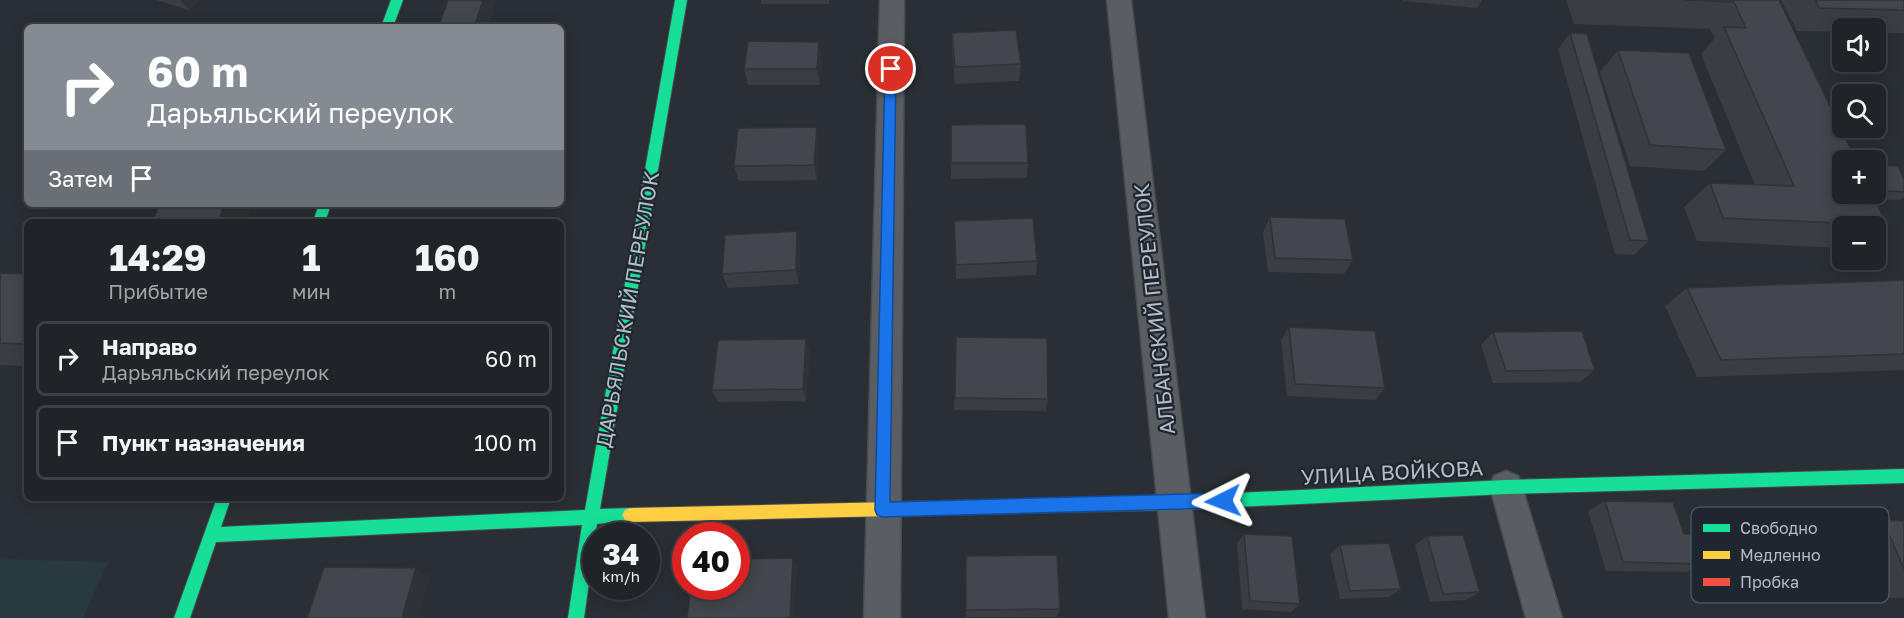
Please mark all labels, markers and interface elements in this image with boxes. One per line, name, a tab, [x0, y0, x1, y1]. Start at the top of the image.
map controls	[1832, 18, 1886, 270]
button: sound	[1832, 18, 1886, 72]
pin	[865, 43, 916, 94]
text: 60 m	[147, 46, 248, 96]
icon: right	[48, 48, 126, 126]
icon: arrive	[874, 52, 907, 85]
button: search	[1832, 84, 1886, 138]
text: Дарьяльский переулок	[147, 97, 454, 129]
button: +	[1832, 150, 1886, 204]
icon: arrive	[125, 162, 158, 195]
text: Затем	[48, 165, 113, 192]
street label: ДАРЬЯЛЬСКИЙ ПЕРЕУЛОК	[590, 169, 664, 449]
street label: АЛБАНСКИЙ ПЕРЕУЛОК	[1128, 182, 1180, 436]
button: −	[1832, 216, 1886, 270]
text: 14:29	[109, 236, 207, 279]
text: 1	[302, 236, 321, 279]
text: 160	[415, 236, 480, 279]
text: Прибытие	[108, 279, 208, 303]
text: мин	[292, 279, 331, 303]
text: m	[439, 279, 456, 303]
text: Направо	[102, 333, 197, 360]
icon: right	[51, 342, 84, 375]
text: 60 m	[485, 345, 537, 372]
text: Дарьяльский переулок	[102, 360, 329, 384]
icon: arrive	[51, 426, 84, 459]
text: Пункт назначения	[102, 429, 305, 456]
text: 100 m	[474, 429, 537, 456]
street label: УЛИЦА ВОЙКОВА	[1300, 454, 1484, 490]
position arrow	[1191, 469, 1255, 533]
legend	[1691, 507, 1889, 603]
text: Свободно	[1740, 518, 1818, 538]
speed limit sign: 40	[672, 522, 750, 600]
text: 34	[602, 536, 640, 572]
text: Медленно	[1740, 545, 1821, 565]
text: km/h	[602, 567, 640, 585]
text: Пробка	[1740, 572, 1799, 592]

